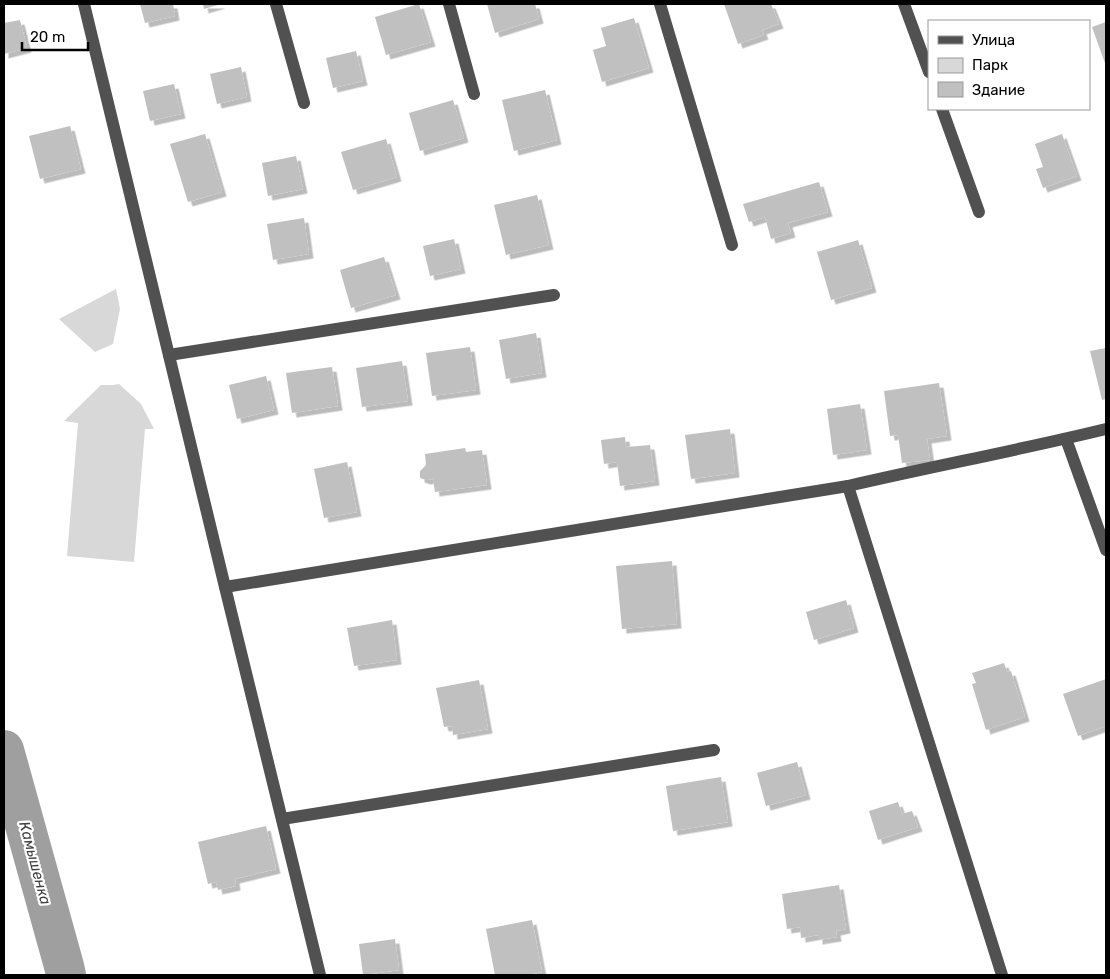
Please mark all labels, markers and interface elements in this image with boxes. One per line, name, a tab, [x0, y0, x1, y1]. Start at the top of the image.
scale bar	[22, 20, 89, 52]
legend	[928, 20, 1090, 110]
text: 20 m	[30, 28, 65, 46]
text: Улица	[972, 31, 1015, 49]
text: Парк	[972, 56, 1008, 74]
text: Здание	[972, 81, 1025, 99]
water label: Камышенка	[15, 819, 55, 907]

